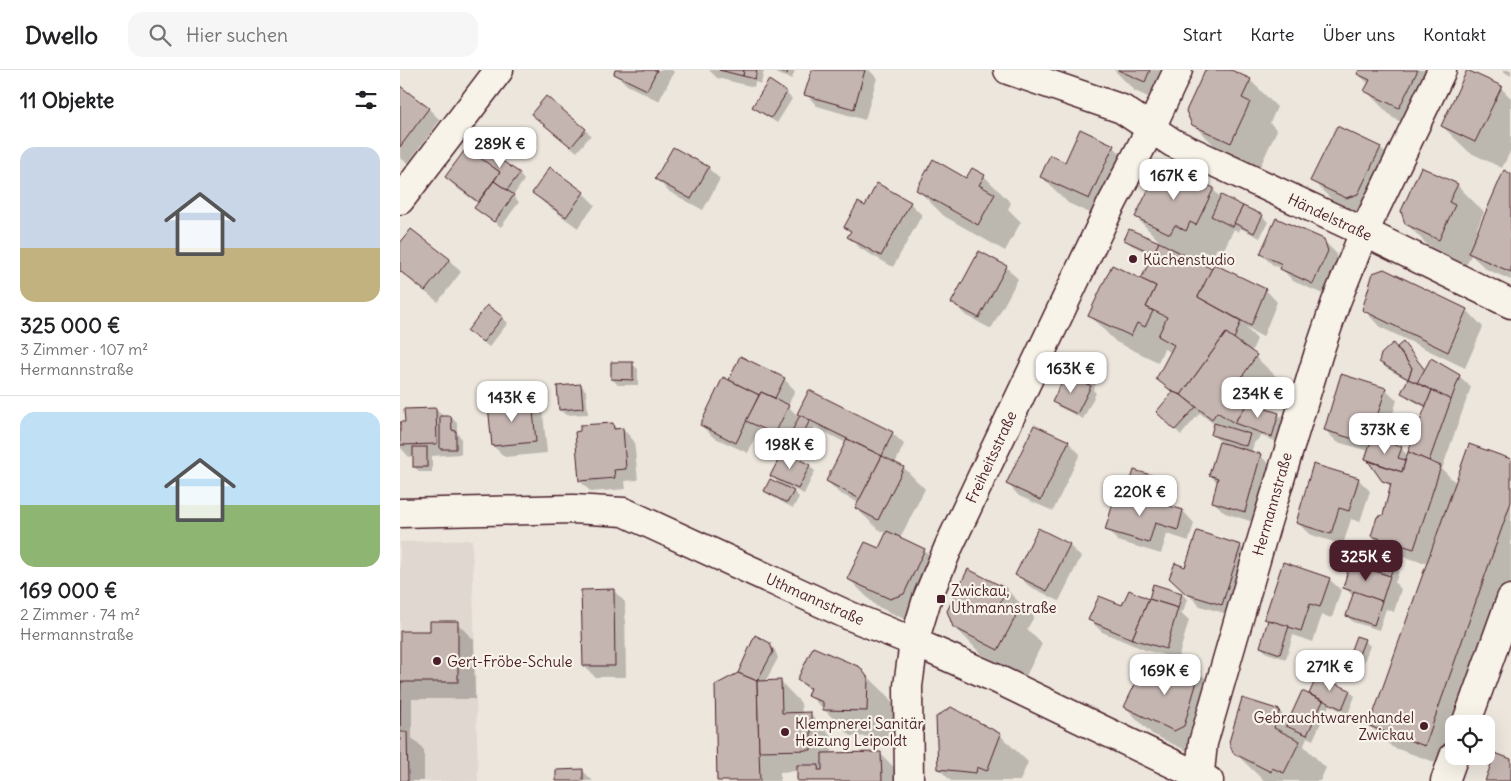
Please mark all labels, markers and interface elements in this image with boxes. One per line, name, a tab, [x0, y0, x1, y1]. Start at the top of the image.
search box	[128, 12, 478, 57]
text: Dwello	[25, 20, 98, 50]
icon: search	[146, 21, 174, 49]
text: Hier suchen	[186, 23, 288, 47]
text: Start	[1183, 23, 1222, 46]
text: Karte	[1250, 23, 1295, 46]
text: Über uns	[1323, 23, 1395, 46]
text: Kontakt	[1423, 23, 1486, 46]
icon: filters	[352, 86, 380, 114]
text: 11 Objekte	[20, 87, 114, 114]
pin: 289K €	[459, 126, 541, 169]
text: 289K €	[474, 133, 526, 153]
pin: 167K €	[1133, 158, 1215, 201]
text: 167K €	[1150, 165, 1198, 185]
icon: home	[155, 179, 245, 269]
street label: Händelstraße	[1285, 189, 1375, 245]
place label: Küchenstudio	[1143, 250, 1235, 269]
marker: Küchenstudio	[1127, 253, 1139, 265]
text: 325 000 €	[20, 312, 120, 339]
text: 3 Zimmer · 107 m²	[20, 339, 148, 359]
pin: 163K €	[1030, 352, 1112, 394]
text: 163K €	[1047, 358, 1095, 378]
text: Hermannstraße	[20, 359, 134, 379]
pin: 234K €	[1217, 376, 1299, 419]
pin: 143K €	[471, 380, 553, 423]
text: 234K €	[1232, 383, 1284, 403]
text: 143K €	[488, 387, 536, 407]
street label: Freiheitsstraße	[961, 408, 1021, 506]
pin: 373K €	[1344, 412, 1426, 455]
text: 373K €	[1360, 419, 1410, 439]
pin: 198K €	[749, 428, 831, 470]
text: 198K €	[766, 434, 814, 454]
icon: home	[155, 445, 245, 535]
street label: Hermannstraße	[1248, 450, 1296, 558]
pin: 220K €	[1099, 474, 1181, 517]
text: 220K €	[1114, 481, 1166, 501]
pin: 325K €	[1325, 540, 1407, 582]
text: 325K €	[1340, 546, 1392, 566]
street label: Uthmannstraße	[763, 569, 867, 629]
text: 169 000 €	[20, 577, 117, 604]
place label: Zwickau, Uthmannstraße	[951, 581, 1057, 617]
marker: Zwickau, Uthmannstraße	[935, 593, 947, 605]
text: 2 Zimmer · 74 m²	[20, 604, 140, 624]
text: Hermannstraße	[20, 624, 134, 644]
pin: 271K €	[1289, 650, 1371, 692]
place label: Gert-Fröbe-Schule	[447, 652, 573, 671]
pin: 169K €	[1124, 654, 1206, 696]
marker: Gert-Fröbe-Schule	[431, 655, 443, 667]
text: 271K €	[1307, 656, 1353, 676]
text: 169K €	[1141, 660, 1189, 680]
place label: Gebrauchtwarenhandel Zwickau	[1254, 708, 1414, 744]
place label: Klempnerei Sanitär Heizung Leipoldt	[795, 714, 924, 750]
map controls	[1445, 715, 1495, 765]
button: locate	[1445, 715, 1495, 765]
marker: Gebrauchtwarenhandel Zwickau	[1418, 720, 1430, 732]
marker: Klempnerei Sanitär Heizung Leipoldt	[779, 726, 791, 738]

